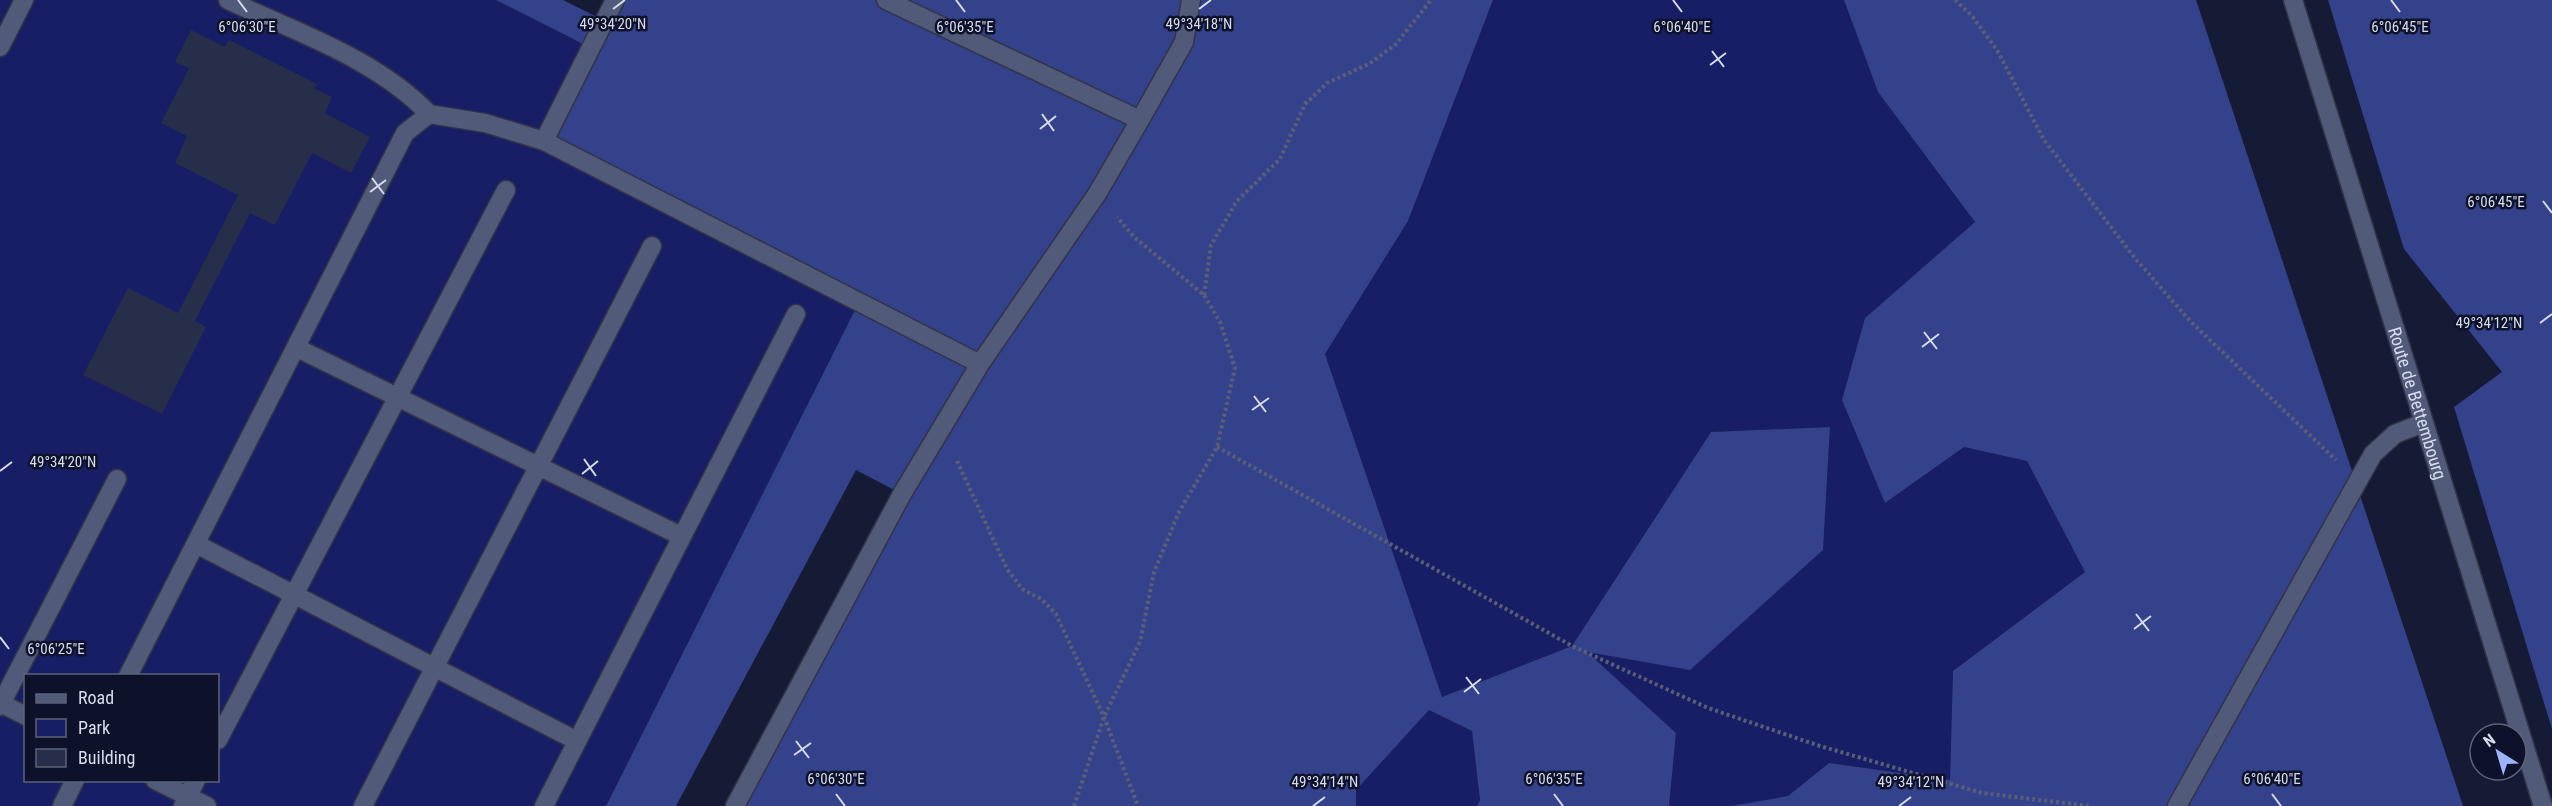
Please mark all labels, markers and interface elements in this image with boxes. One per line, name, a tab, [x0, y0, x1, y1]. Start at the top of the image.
text: 49°34'20"N	[580, 15, 646, 33]
text: 49°34'18"N	[1166, 15, 1232, 33]
text: 6°06'30"E	[218, 18, 276, 36]
text: 6°06'35"E	[936, 18, 994, 36]
text: 6°06'40"E	[1653, 18, 1711, 36]
text: 6°06'45"E	[2371, 18, 2429, 36]
text: 6°06'45"E	[2467, 193, 2525, 211]
text: 49°34'12"N	[2456, 314, 2522, 332]
street label: Route de Bettembourg	[2385, 324, 2452, 482]
text: 49°34'20"N	[30, 453, 96, 471]
text: 6°06'25"E	[27, 640, 85, 658]
legend	[24, 674, 219, 782]
text: Road	[78, 687, 114, 708]
text: Park	[78, 717, 110, 738]
north arrow	[2468, 722, 2528, 782]
text: N	[2480, 730, 2499, 751]
text: Building	[78, 747, 135, 768]
text: 6°06'30"E	[807, 770, 865, 788]
text: 6°06'35"E	[1525, 770, 1583, 788]
text: 6°06'40"E	[2243, 770, 2301, 788]
text: 49°34'14"N	[1292, 773, 1358, 791]
text: 49°34'12"N	[1878, 773, 1944, 791]

